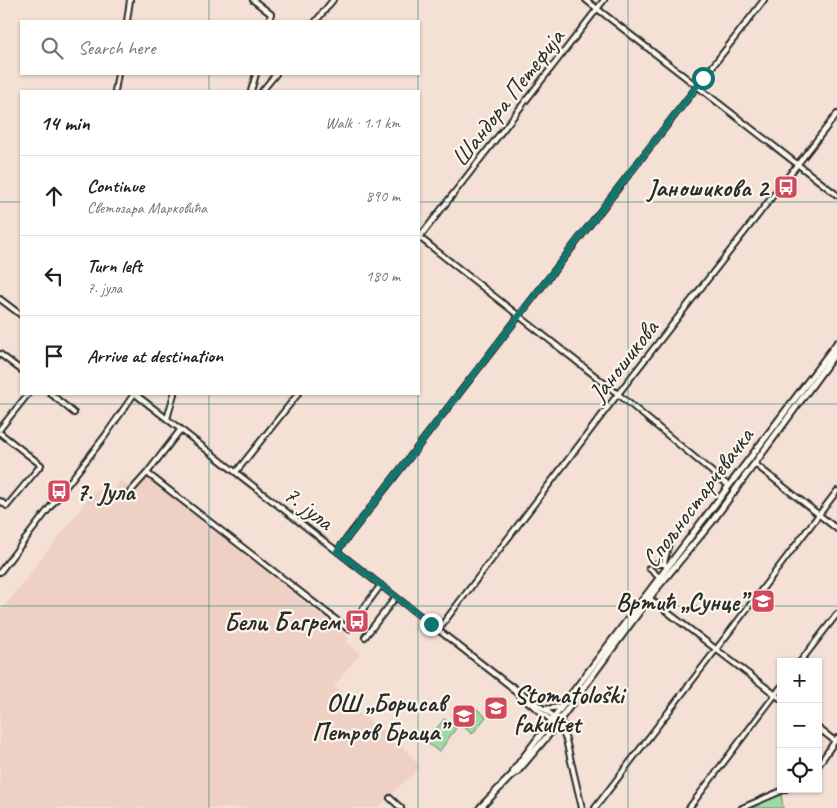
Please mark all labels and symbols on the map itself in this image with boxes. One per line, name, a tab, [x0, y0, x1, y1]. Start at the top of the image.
street label: Шандора Петефија	[444, 21, 573, 173]
route start	[692, 67, 715, 90]
place label: Јаношикова 2	[646, 172, 771, 204]
bus stop icon: Јаношикова 2	[773, 174, 799, 200]
street label: Јаношикова	[581, 312, 667, 409]
street label: Спољностарчевачка	[635, 420, 762, 574]
place label: 7. Јула	[76, 476, 137, 508]
bus stop icon: 7. Јула	[46, 478, 72, 504]
street label: 7. јула	[277, 478, 341, 538]
place label: Вртић „Сунце”	[616, 586, 752, 618]
school or university icon: Вртић „Сунце”	[750, 588, 776, 614]
place label: Бели Багрем	[224, 606, 341, 638]
bus stop icon: Бели Багрем	[344, 608, 370, 634]
route end	[420, 613, 443, 636]
place label: Stomatološki fakultet	[514, 679, 627, 740]
place label: ОШ „Борисав Петров Браца”	[312, 687, 452, 748]
school or university icon: Stomatološki fakultet	[483, 695, 509, 721]
school or university icon: ОШ „Борисав Петров Браца”	[451, 703, 477, 729]

